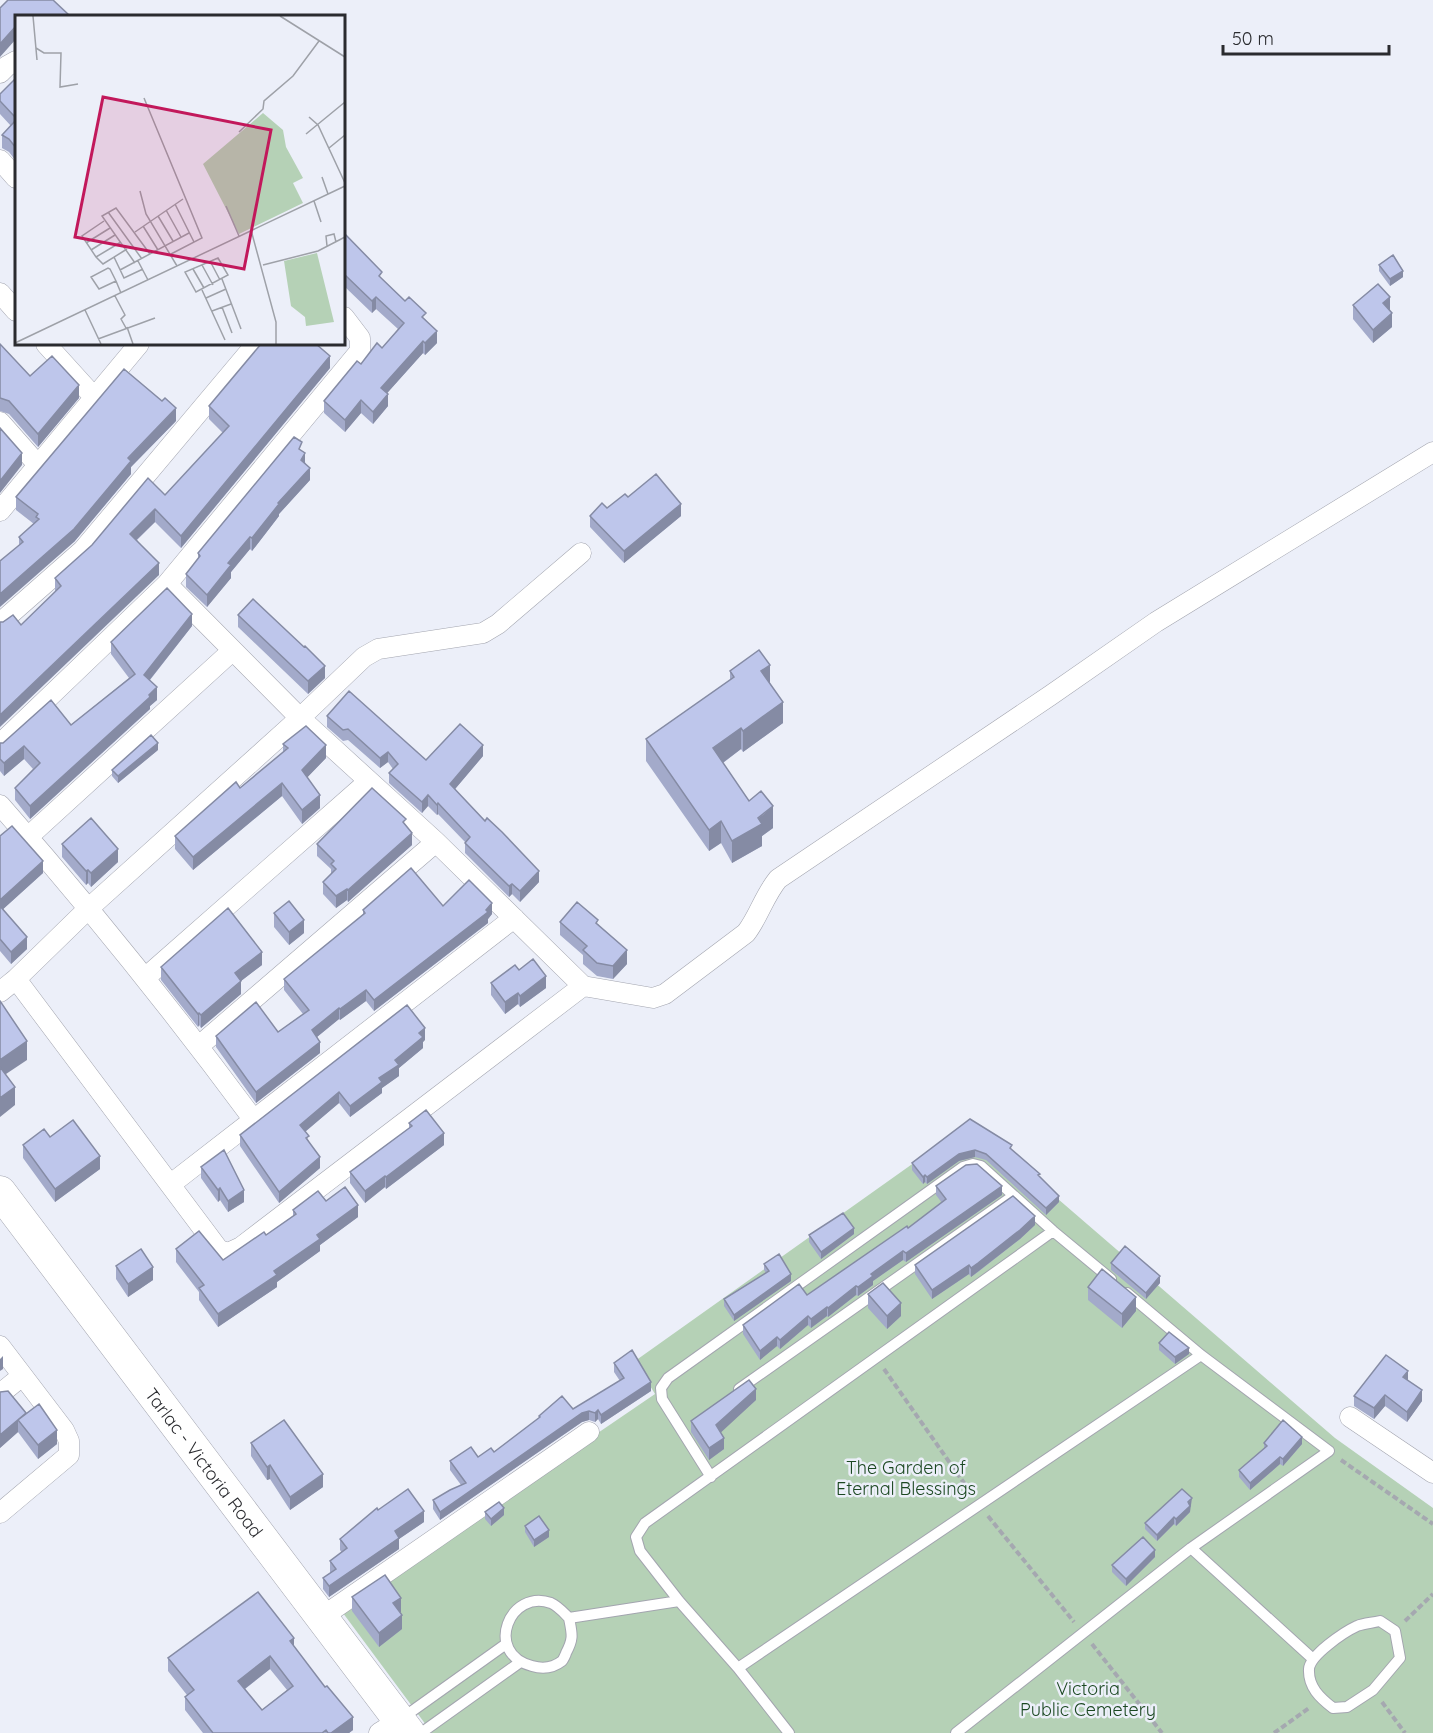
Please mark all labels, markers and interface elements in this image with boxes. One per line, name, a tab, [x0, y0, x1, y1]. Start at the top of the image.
inset map	[15, 15, 345, 345]
scale bar	[1223, 18, 1390, 56]
text: 50 m	[1232, 27, 1274, 50]
street label: Tarlac - Victoria Road	[141, 1383, 268, 1542]
park label: The Garden of Eternal Blessings	[836, 1456, 976, 1500]
park label: Victoria Public Cemetery	[1020, 1677, 1156, 1721]

